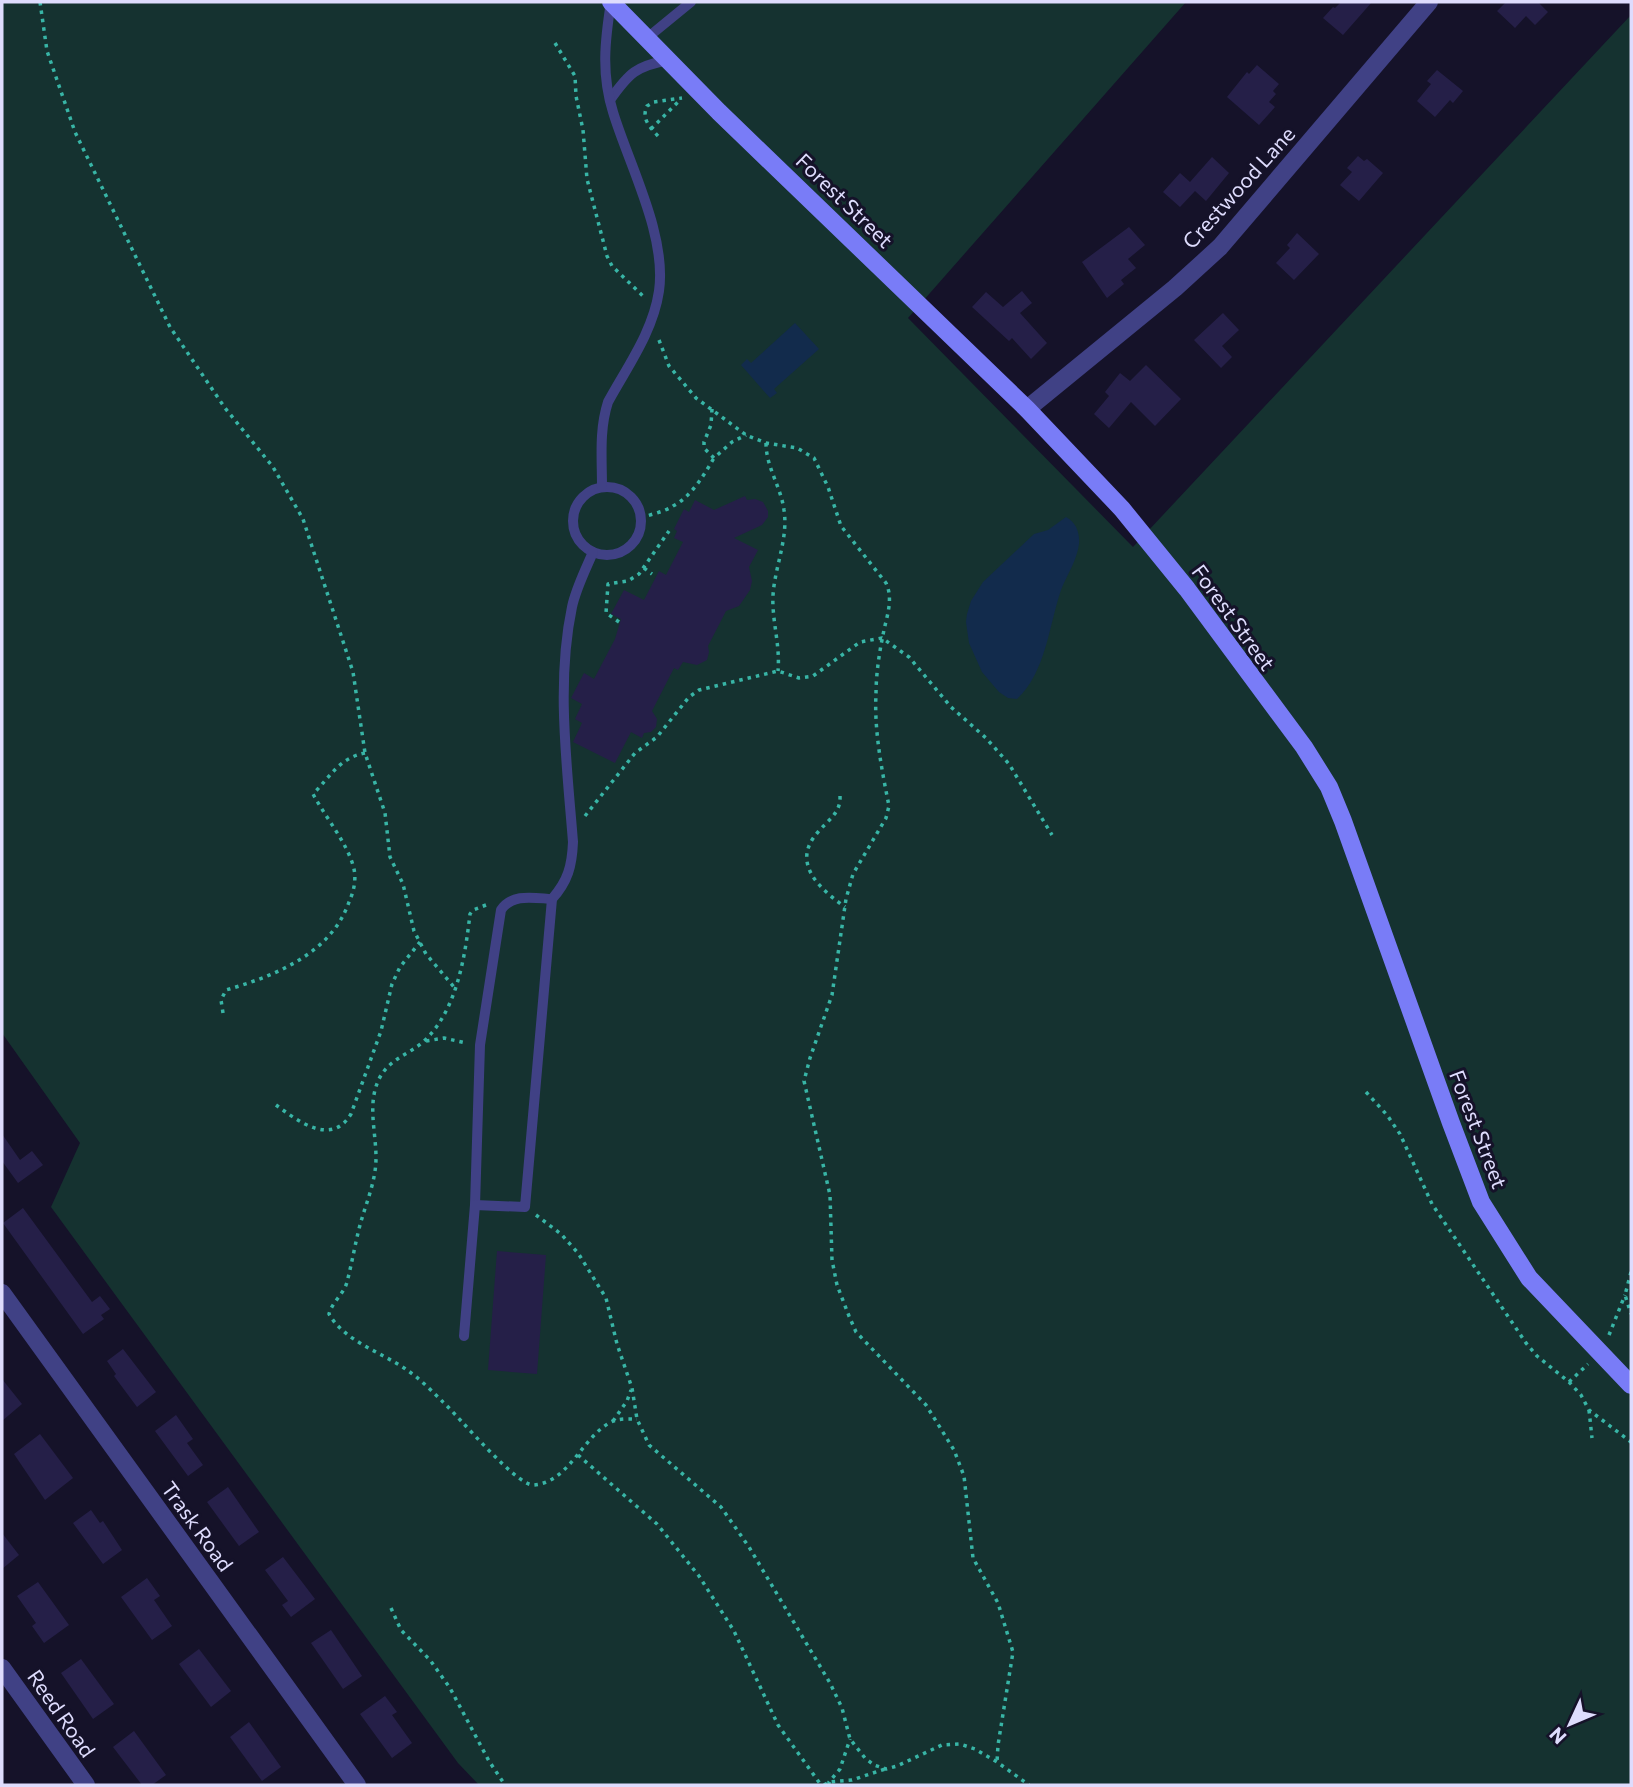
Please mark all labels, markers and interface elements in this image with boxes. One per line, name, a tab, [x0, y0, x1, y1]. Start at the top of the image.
street label: Crestwood Lane	[1177, 121, 1299, 253]
street label: Forest Street	[791, 148, 899, 252]
street label: Forest Street	[1187, 559, 1281, 675]
street label: Forest Street	[1445, 1066, 1513, 1192]
street label: Trask Road	[157, 1476, 239, 1576]
street label: Reed Road	[23, 1665, 101, 1761]
north arrow	[1535, 1689, 1605, 1759]
text: N	[1544, 1723, 1571, 1749]

